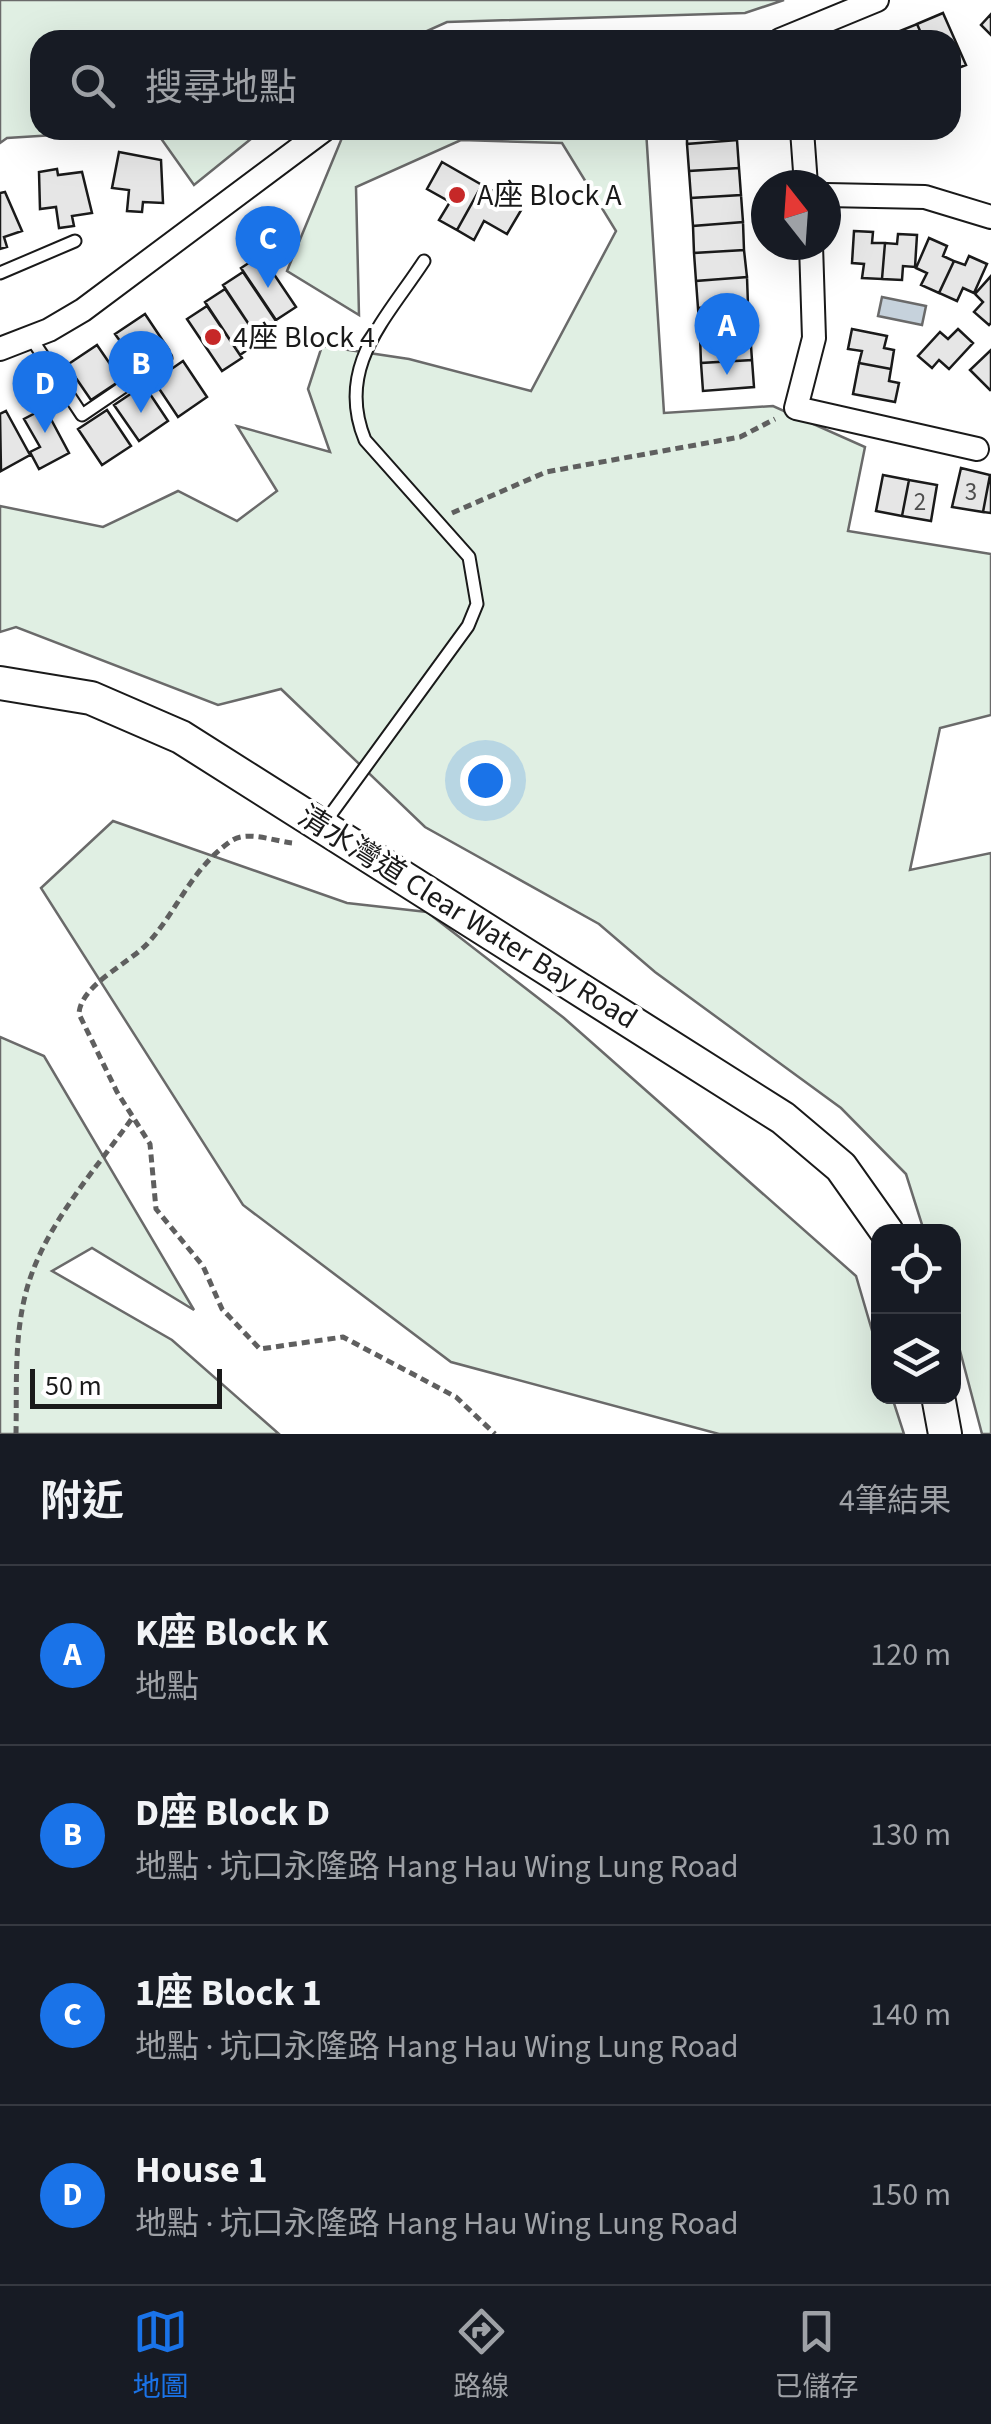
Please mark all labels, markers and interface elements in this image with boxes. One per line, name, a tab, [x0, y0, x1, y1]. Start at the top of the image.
search box	[30, 30, 961, 140]
icon: search	[65, 58, 120, 113]
text: 搜尋地點	[145, 61, 297, 115]
north arrow	[751, 170, 841, 260]
place label: A座 Block A	[477, 174, 622, 217]
marker: A座 Block A	[446, 184, 468, 206]
pin: C	[236, 206, 300, 288]
pin: A	[694, 292, 760, 375]
place label: 4座 Block 4	[233, 316, 375, 359]
marker: 4座 Block 4	[202, 326, 224, 348]
pin: B	[108, 330, 174, 413]
pin: D	[12, 350, 78, 433]
house number: 3	[965, 474, 977, 510]
house number: 2	[914, 484, 926, 520]
your location	[460, 755, 511, 806]
street label: 清水灣道 Clear Water Bay Road	[290, 795, 646, 1040]
map controls	[871, 1224, 961, 1404]
button: locate	[871, 1224, 961, 1314]
button: layers	[871, 1314, 961, 1404]
scale bar	[30, 1364, 222, 1408]
text: 50 m	[45, 1366, 102, 1406]
text: 附近	[40, 1472, 124, 1532]
text: 4筆結果	[839, 1478, 951, 1524]
text: K座 Block K	[135, 1606, 328, 1660]
text: A	[63, 1632, 82, 1678]
text: 120 m	[870, 1632, 951, 1678]
text: 地點	[135, 1664, 199, 1710]
text: D座 Block D	[135, 1786, 330, 1840]
text: B	[63, 1812, 82, 1858]
text: 130 m	[870, 1812, 951, 1858]
text: 地點 · 坑口永隆路 Hang Hau Wing Lung Road	[135, 1844, 738, 1890]
text: 1座 Block 1	[135, 1966, 322, 2020]
text: C	[63, 1992, 82, 2038]
text: 140 m	[870, 1992, 951, 2038]
text: 地點 · 坑口永隆路 Hang Hau Wing Lung Road	[135, 2024, 738, 2070]
text: House 1	[135, 2143, 267, 2197]
text: D	[62, 2172, 83, 2218]
text: 150 m	[870, 2172, 951, 2218]
text: 地點 · 坑口永隆路 Hang Hau Wing Lung Road	[135, 2201, 738, 2247]
tab: 地圖	[132, 2304, 189, 2407]
tab: 路線	[453, 2304, 510, 2407]
tab: 已儲存	[774, 2304, 859, 2407]

